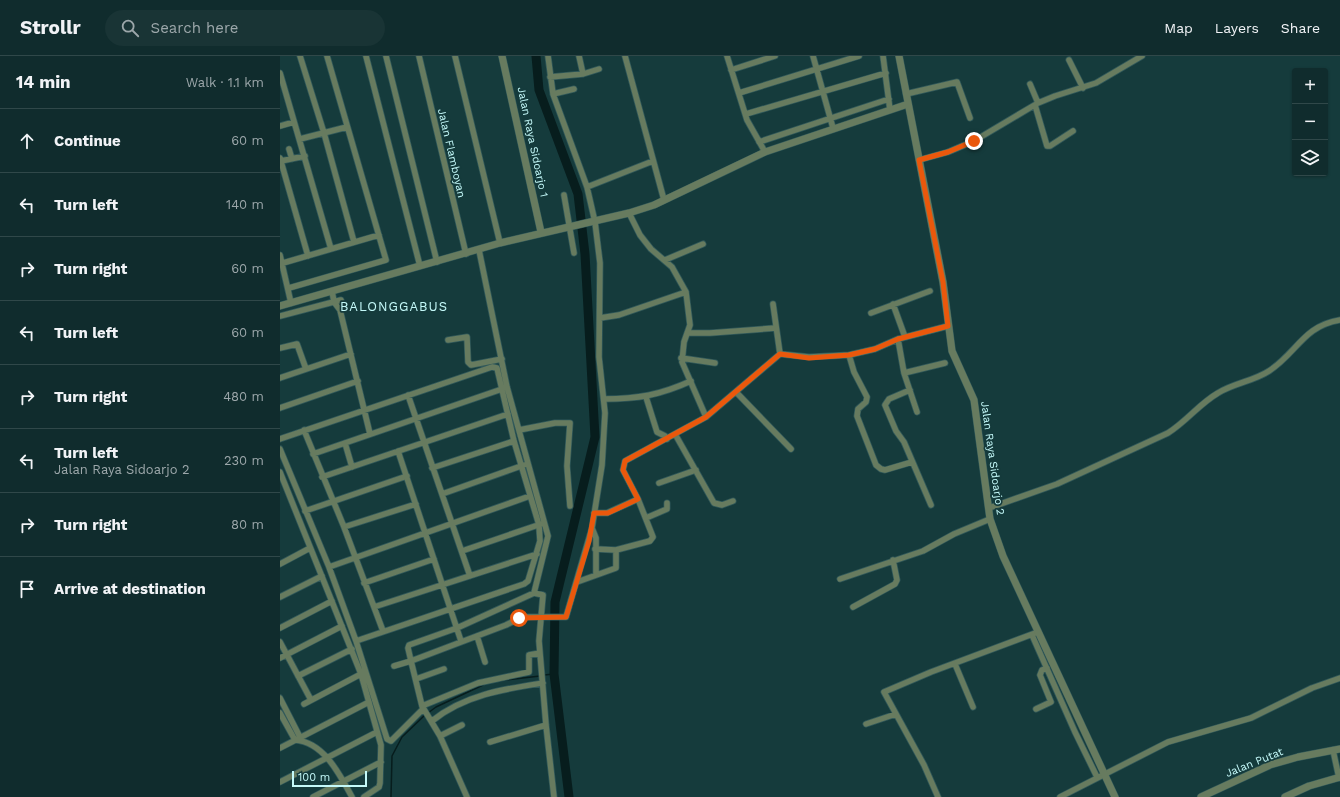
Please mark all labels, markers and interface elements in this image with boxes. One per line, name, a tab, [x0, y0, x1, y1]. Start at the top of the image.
search box	[105, 10, 385, 46]
text: Strollr	[20, 16, 81, 39]
icon: search	[119, 17, 141, 39]
text: Search here	[151, 19, 239, 37]
text: Map	[1164, 20, 1193, 36]
text: Layers	[1215, 20, 1259, 36]
text: Share	[1281, 20, 1320, 36]
map controls	[1292, 68, 1328, 176]
button: +	[1292, 68, 1328, 104]
text: 14 min	[16, 72, 71, 92]
text: Walk · 1.1 km	[186, 75, 264, 90]
street label: Jalan Raya Sidoarjo 1	[514, 86, 551, 198]
button: −	[1292, 104, 1328, 140]
street label: Jalan Flamboyan	[435, 107, 468, 199]
icon: ahead	[16, 130, 38, 152]
text: Continue	[54, 132, 121, 150]
route end	[965, 132, 983, 150]
text: 60 m	[231, 133, 264, 148]
button: layers	[1292, 140, 1328, 176]
icon: left	[16, 194, 38, 216]
text: Turn left	[54, 196, 118, 214]
text: 140 m	[226, 197, 264, 212]
icon: right	[16, 258, 38, 280]
text: Turn right	[54, 260, 127, 278]
text: 60 m	[231, 261, 264, 276]
district label: BALONGGABUS	[340, 299, 448, 314]
icon: left	[16, 322, 38, 344]
text: Turn left	[54, 324, 118, 342]
text: 60 m	[231, 325, 264, 340]
icon: right	[16, 386, 38, 408]
text: Turn right	[54, 388, 127, 406]
text: 480 m	[223, 389, 264, 404]
street label: Jalan Raya Sidoarjo 2	[978, 400, 1007, 516]
text: Turn left	[54, 444, 118, 462]
icon: left	[16, 450, 38, 472]
text: 230 m	[224, 453, 264, 468]
text: Jalan Raya Sidoarjo 2	[54, 462, 190, 477]
icon: right	[16, 514, 38, 536]
text: Turn right	[54, 516, 127, 534]
text: 80 m	[231, 517, 264, 532]
icon: arrive	[16, 578, 38, 600]
text: Arrive at destination	[54, 580, 206, 598]
route start	[510, 609, 528, 627]
street label: Jalan Putat	[1223, 745, 1285, 780]
scale bar	[292, 769, 367, 788]
text: 100 m	[298, 771, 330, 784]

